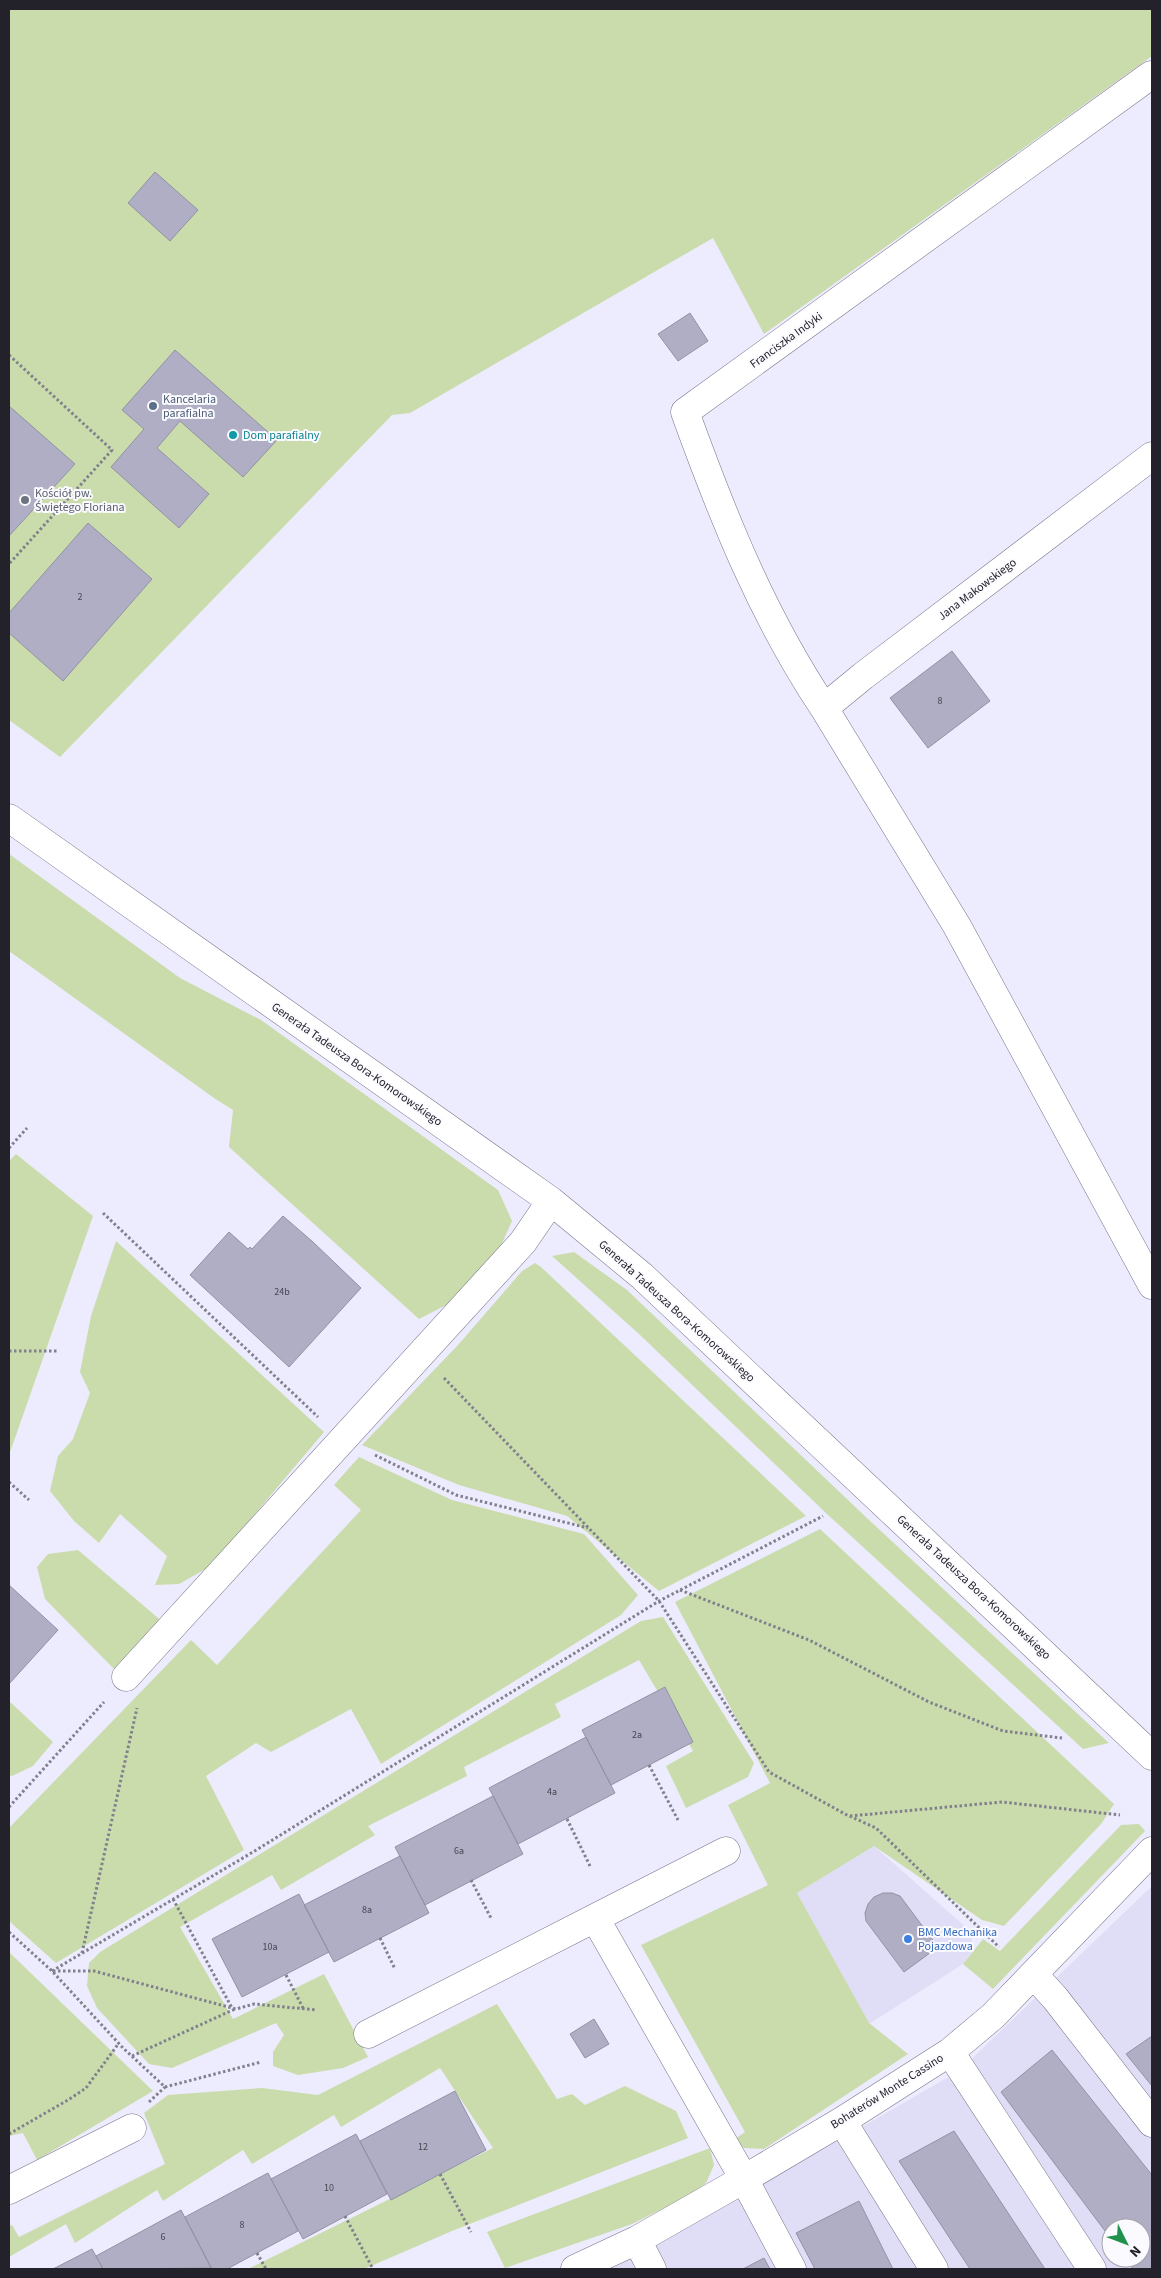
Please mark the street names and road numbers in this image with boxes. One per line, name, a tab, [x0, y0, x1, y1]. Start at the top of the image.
street label: Franciszka Indyki	[747, 308, 826, 373]
street label: Jana Makowskiego	[934, 554, 1020, 625]
street label: Generała Tadeusza Bora-Komorowskiego	[268, 999, 446, 1130]
street label: Generała Tadeusza Bora-Komorowskiego	[595, 1236, 759, 1386]
street label: Generała Tadeusza Bora-Komorowskiego	[893, 1511, 1054, 1664]
street label: Bohaterów Monte Cassino	[827, 2050, 947, 2133]

